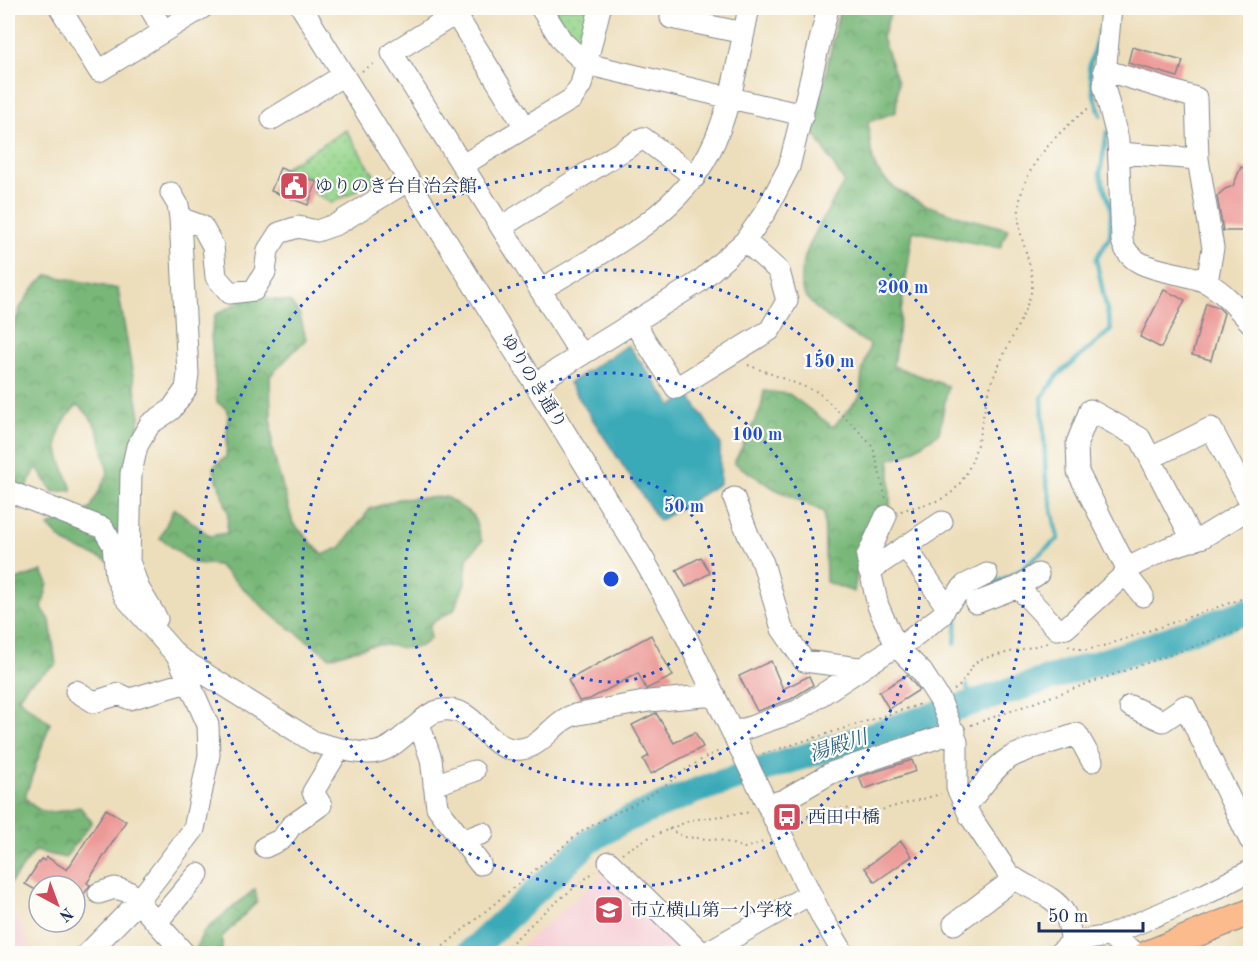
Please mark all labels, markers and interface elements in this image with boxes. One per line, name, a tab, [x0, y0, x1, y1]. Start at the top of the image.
public building icon: ゆりのき台自治会館	[278, 170, 310, 202]
place label: ゆりのき台自治会館	[315, 176, 477, 196]
text: 200 m	[878, 279, 928, 297]
street label: ゆりのき通り	[497, 330, 570, 432]
text: 150 m	[804, 353, 854, 371]
text: 100 m	[732, 426, 782, 444]
text: 50 m	[664, 498, 704, 516]
centre of rings	[601, 569, 621, 589]
water label: 湯殿川	[806, 726, 872, 766]
bus stop icon: 西田中橋	[771, 801, 803, 833]
place label: 西田中橋	[808, 807, 880, 827]
north arrow	[27, 874, 87, 934]
school or university icon: 市立横山第一小学校	[593, 894, 625, 926]
scale bar	[1039, 895, 1142, 933]
place label: 市立横山第一小学校	[630, 900, 792, 920]
text: N	[55, 904, 75, 924]
text: 50 m	[1048, 908, 1088, 926]

